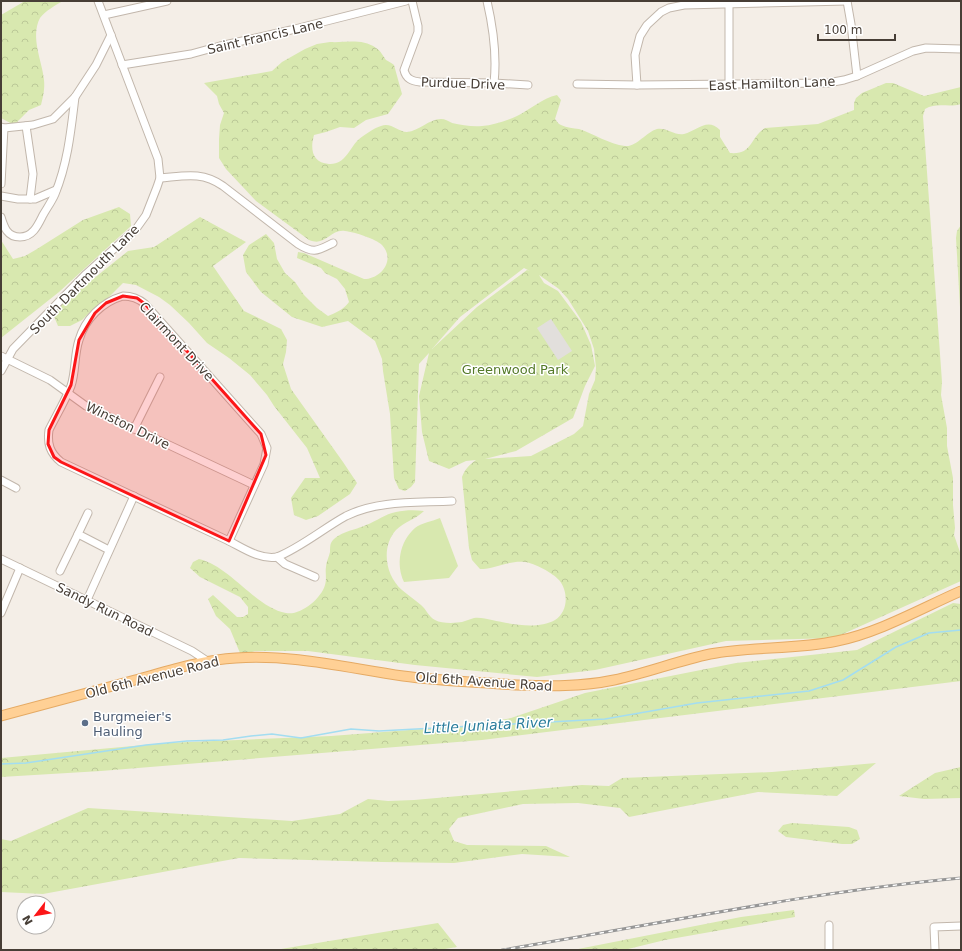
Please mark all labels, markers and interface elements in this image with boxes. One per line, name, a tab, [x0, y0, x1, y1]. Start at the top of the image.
street label: Saint Francis Lane	[206, 16, 325, 57]
scale bar	[818, 16, 895, 42]
text: 100 m	[824, 23, 862, 37]
street label: East Hamilton Lane	[708, 74, 836, 93]
street label: Purdue Drive	[421, 75, 505, 92]
street label: South Dartmouth Lane	[27, 222, 142, 337]
street label: Clairmont Drive	[136, 299, 217, 384]
park label: Greenwood Park	[462, 362, 569, 377]
street label: Winston Drive	[83, 399, 172, 452]
street label: Sandy Run Road	[54, 579, 156, 639]
street label: Old 6th Avenue Road	[84, 654, 220, 701]
street label: Old 6th Avenue Road	[415, 669, 553, 694]
place label: Burgmeier's Hauling	[93, 709, 172, 739]
water label: Little Juniata River	[423, 714, 554, 736]
marker: Burgmeier's Hauling	[80, 718, 90, 728]
north arrow	[16, 895, 56, 935]
text: N	[20, 913, 36, 927]

